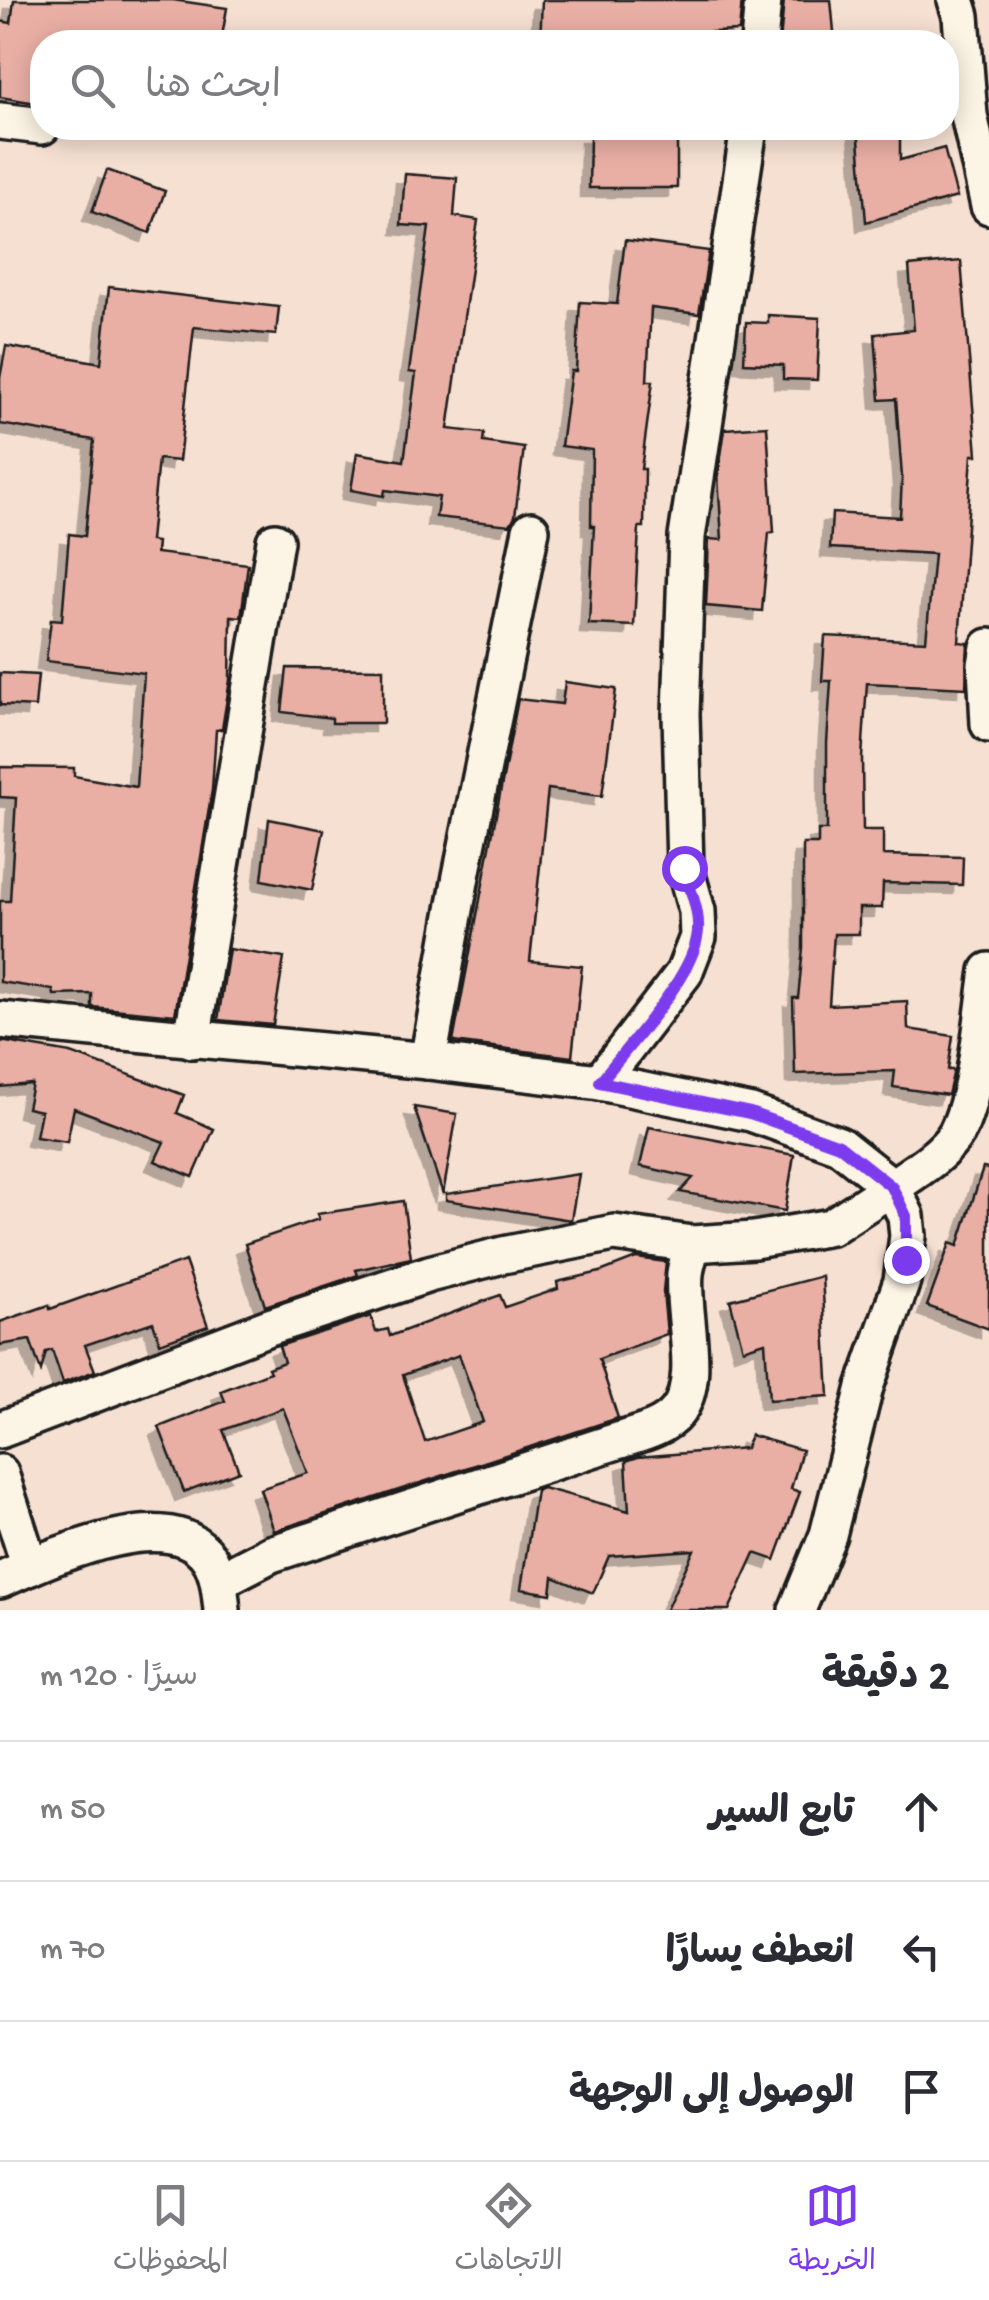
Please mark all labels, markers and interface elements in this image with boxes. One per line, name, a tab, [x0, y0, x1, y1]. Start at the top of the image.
search box	[30, 30, 959, 140]
icon: search	[65, 58, 120, 113]
text: ابحث هنا	[145, 67, 281, 111]
route start	[662, 846, 708, 892]
route end	[884, 1238, 930, 1284]
text: 2 دقيقة	[822, 1655, 949, 1704]
text: سيرًا · 120 m	[40, 1659, 198, 1697]
icon: ahead	[894, 1784, 949, 1839]
text: 50 m	[40, 1792, 105, 1830]
text: تابع السير	[710, 1793, 854, 1837]
icon: left	[894, 1924, 949, 1979]
text: 70 m	[40, 1932, 105, 1970]
text: انعطف يسارًا	[665, 1933, 854, 1977]
icon: arrive	[894, 2064, 949, 2119]
text: الوصول إلى الوجهة	[569, 2073, 854, 2117]
tab: المحفوظات	[113, 2178, 228, 2284]
tab: الاتجاهات	[454, 2178, 563, 2284]
tab: الخريطة	[789, 2178, 876, 2284]

